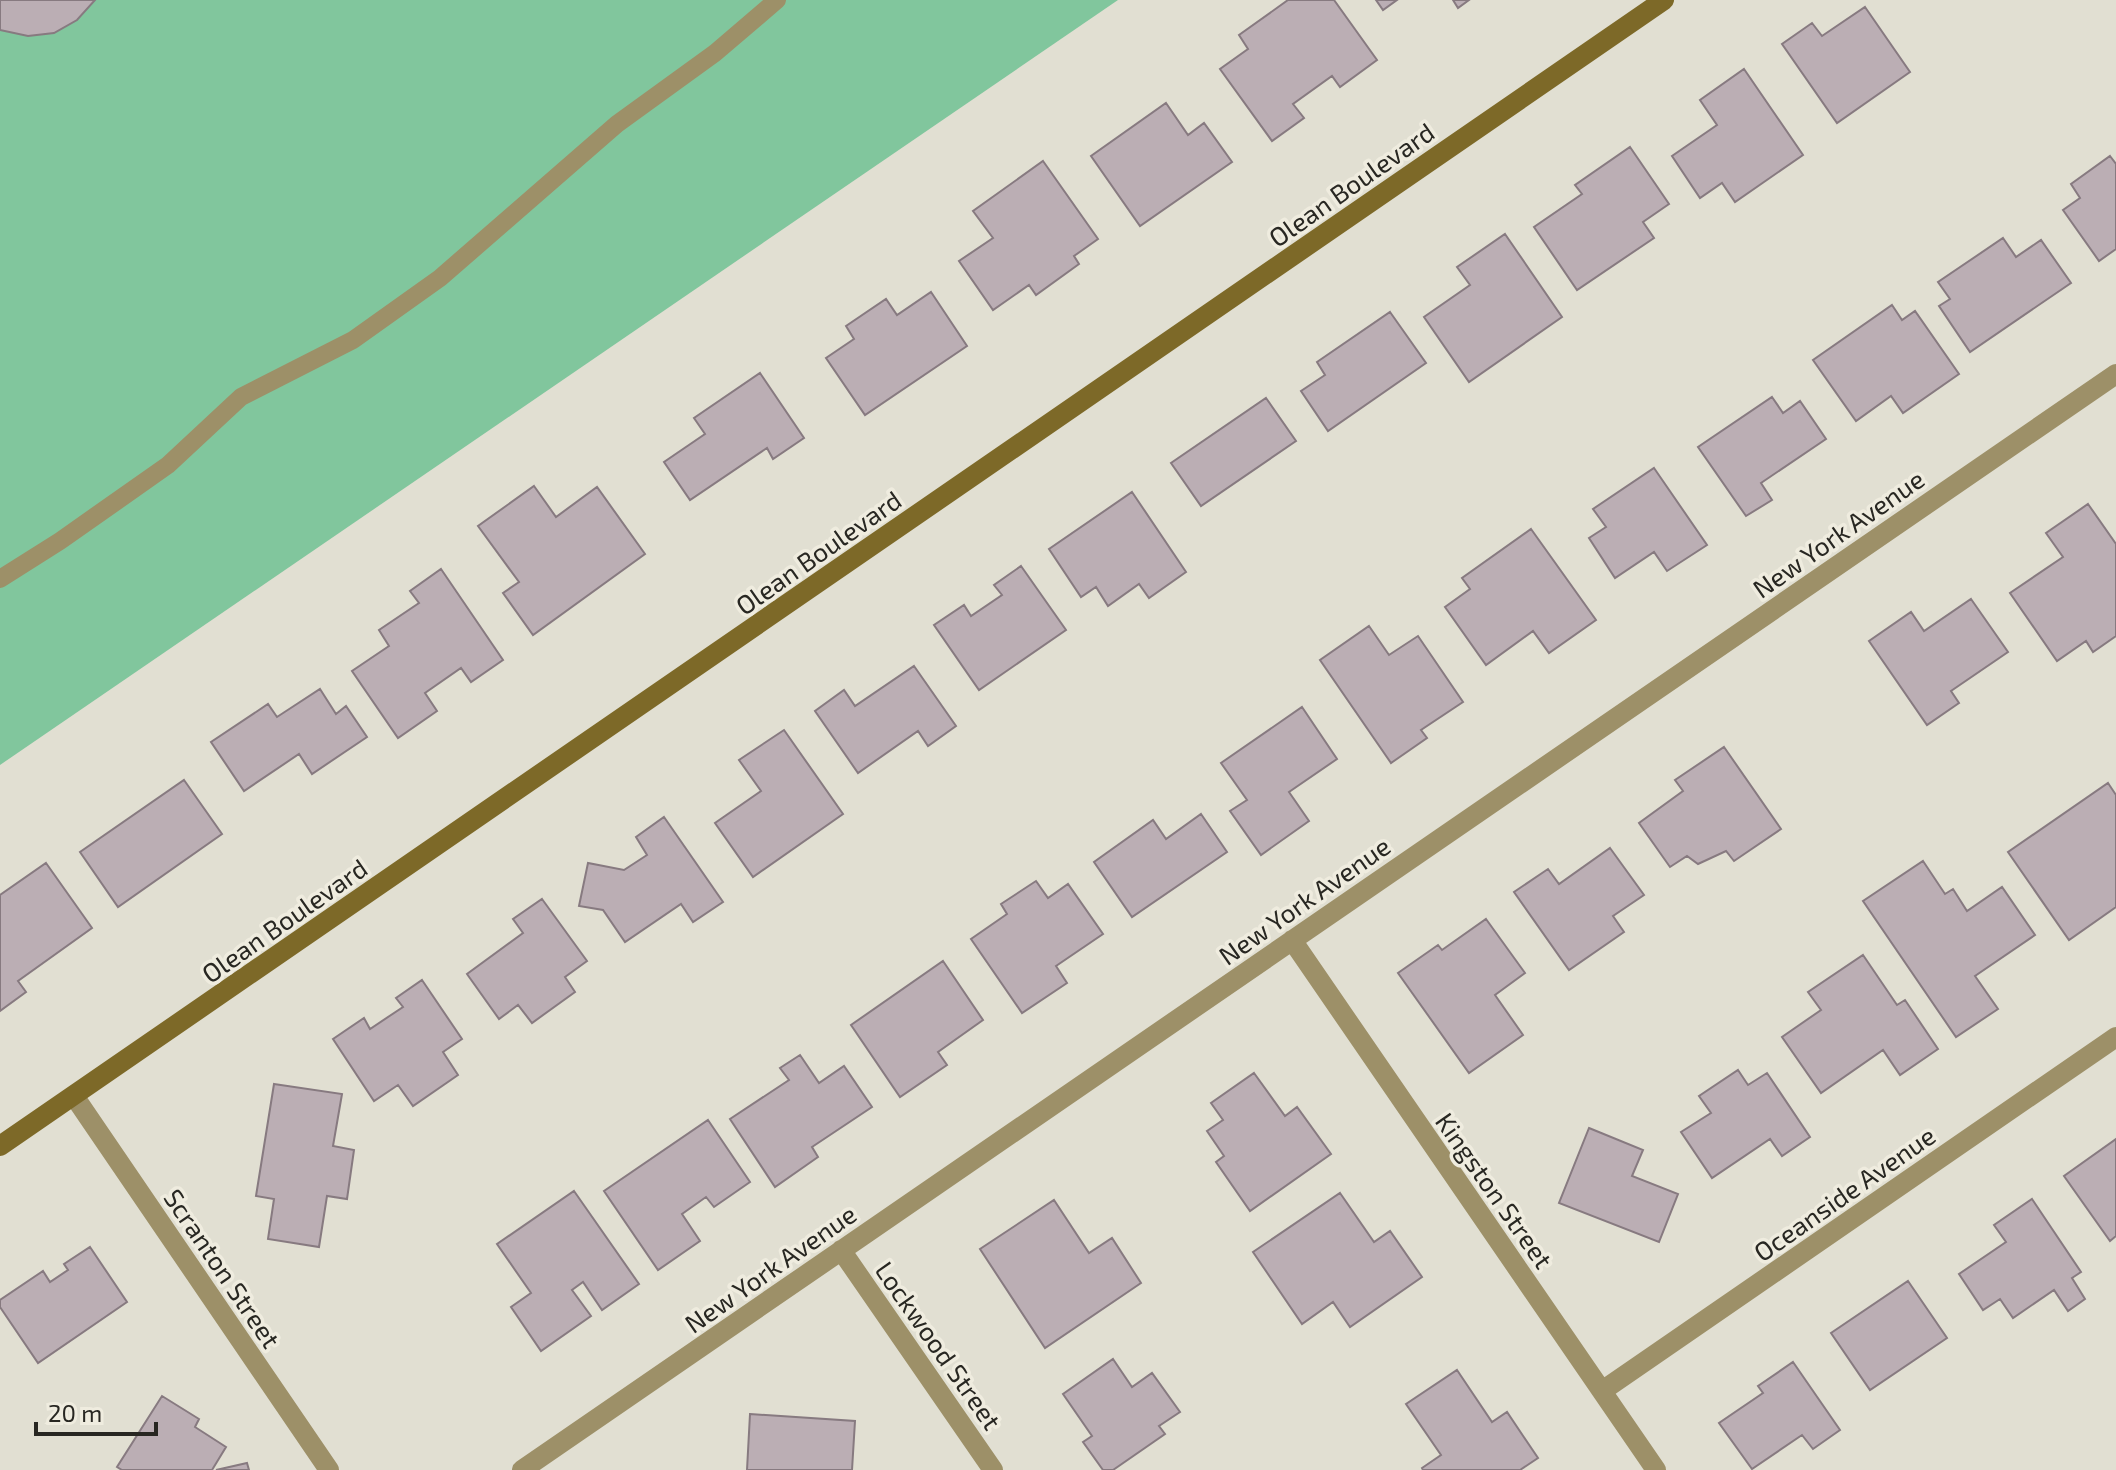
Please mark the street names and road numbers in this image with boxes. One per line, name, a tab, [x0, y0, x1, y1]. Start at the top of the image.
street label: Olean Boulevard	[1262, 116, 1440, 252]
street label: New York Avenue	[1746, 462, 1930, 604]
street label: Olean Boulevard	[729, 484, 907, 620]
street label: New York Avenue	[1212, 829, 1396, 971]
street label: Olean Boulevard	[195, 852, 373, 988]
street label: Kingston Street	[1430, 1106, 1560, 1274]
street label: Oceanside Avenue	[1747, 1119, 1941, 1267]
street label: Scranton Street	[158, 1183, 288, 1353]
street label: New York Avenue	[678, 1197, 862, 1339]
street label: Lockwood Street	[870, 1255, 1008, 1435]

